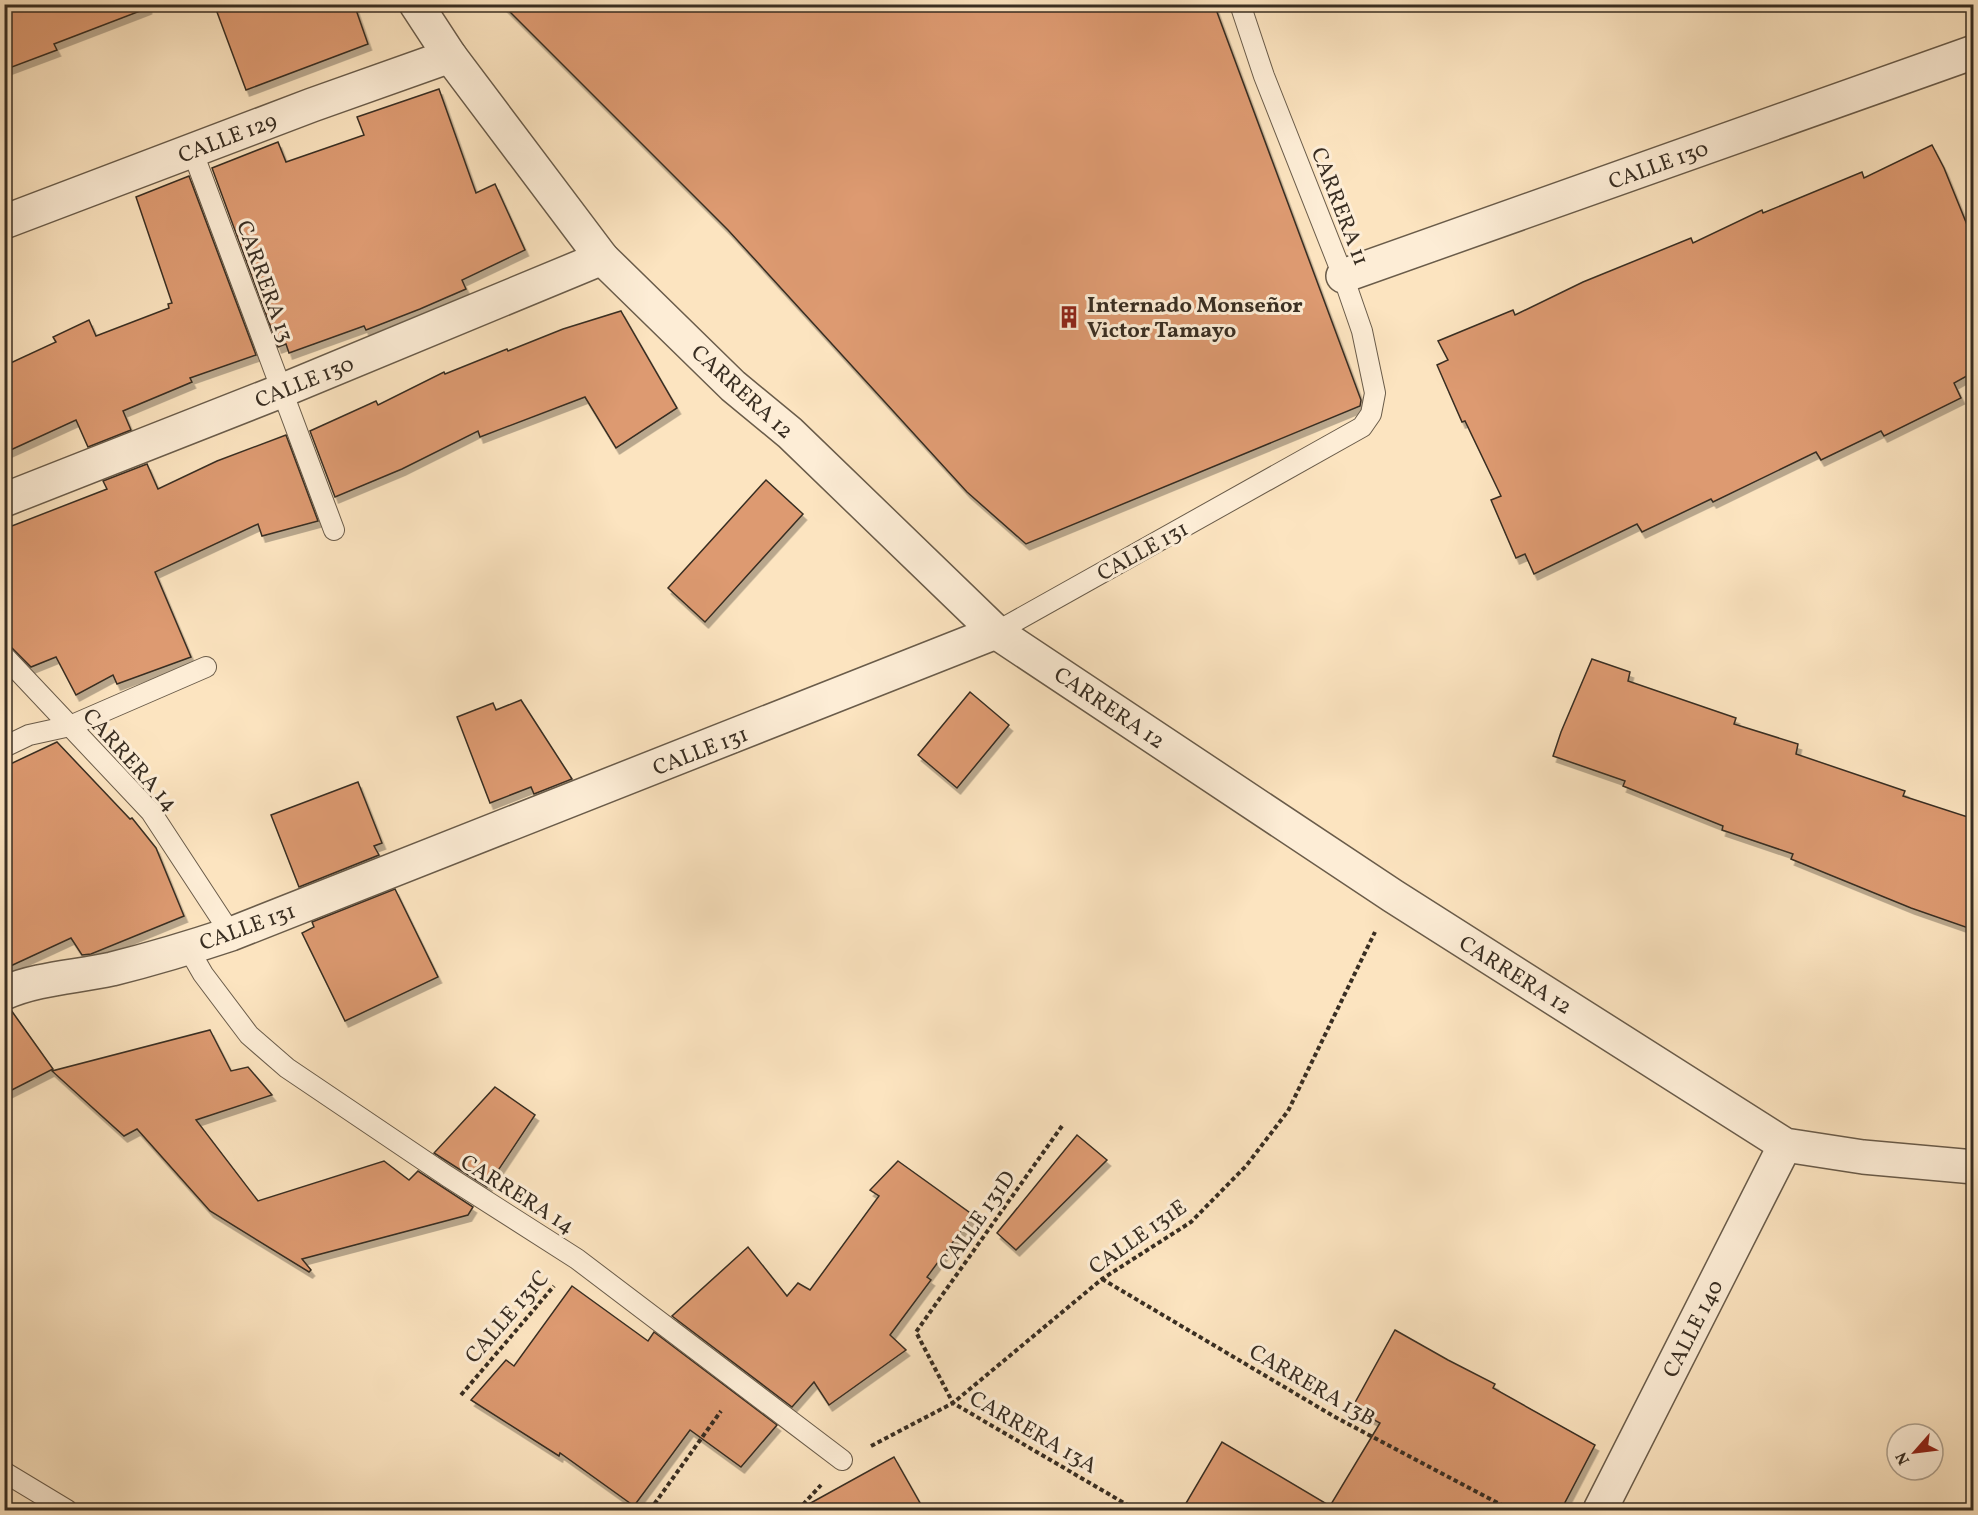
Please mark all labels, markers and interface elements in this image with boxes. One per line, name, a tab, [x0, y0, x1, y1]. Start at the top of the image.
street label: CALLE 129	[174, 106, 282, 172]
street label: CALLE 130	[1605, 134, 1713, 199]
street label: CARRERA 11	[1302, 143, 1375, 271]
street label: CARRERA 13	[227, 217, 300, 347]
place label: Internado Monseñor Victor Tamayo	[1087, 291, 1303, 347]
building icon: Internado Monseñor Victor Tamayo	[1056, 304, 1082, 330]
street label: CARRERA 12	[683, 339, 799, 447]
street label: CALLE 130	[251, 349, 359, 417]
street label: CALLE 131	[1092, 514, 1194, 590]
street label: CARRERA 12	[1047, 660, 1170, 758]
street label: CARRERA 14	[74, 702, 184, 819]
street label: CALLE 131	[649, 720, 753, 785]
street label: CALLE 131	[196, 897, 300, 960]
street label: CARRERA 12	[1452, 929, 1577, 1023]
street label: CARRERA 14	[454, 1148, 580, 1243]
street label: CALLE 131D	[932, 1165, 1024, 1278]
street label: CALLE 131E	[1083, 1193, 1194, 1283]
street label: CALLE 131C	[459, 1264, 557, 1371]
street label: CALLE 140	[1656, 1275, 1732, 1383]
street label: CARRERA 13B	[1243, 1337, 1381, 1435]
street label: CARRERA 13A	[963, 1384, 1102, 1482]
north arrow	[1885, 1422, 1945, 1482]
text: N	[1891, 1447, 1916, 1468]

